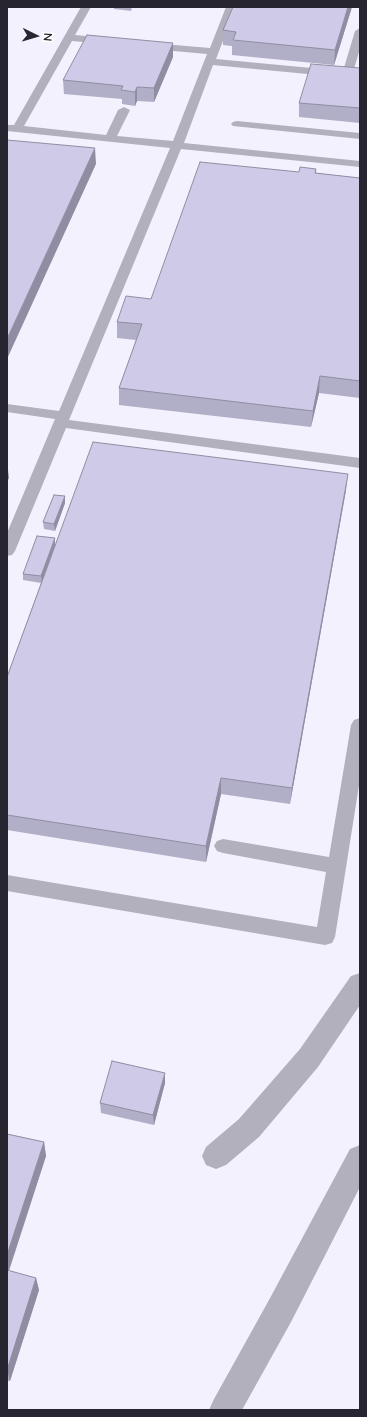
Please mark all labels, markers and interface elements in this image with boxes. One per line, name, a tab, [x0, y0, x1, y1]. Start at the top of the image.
north arrow	[16, 16, 56, 56]
text: N	[42, 32, 55, 42]

